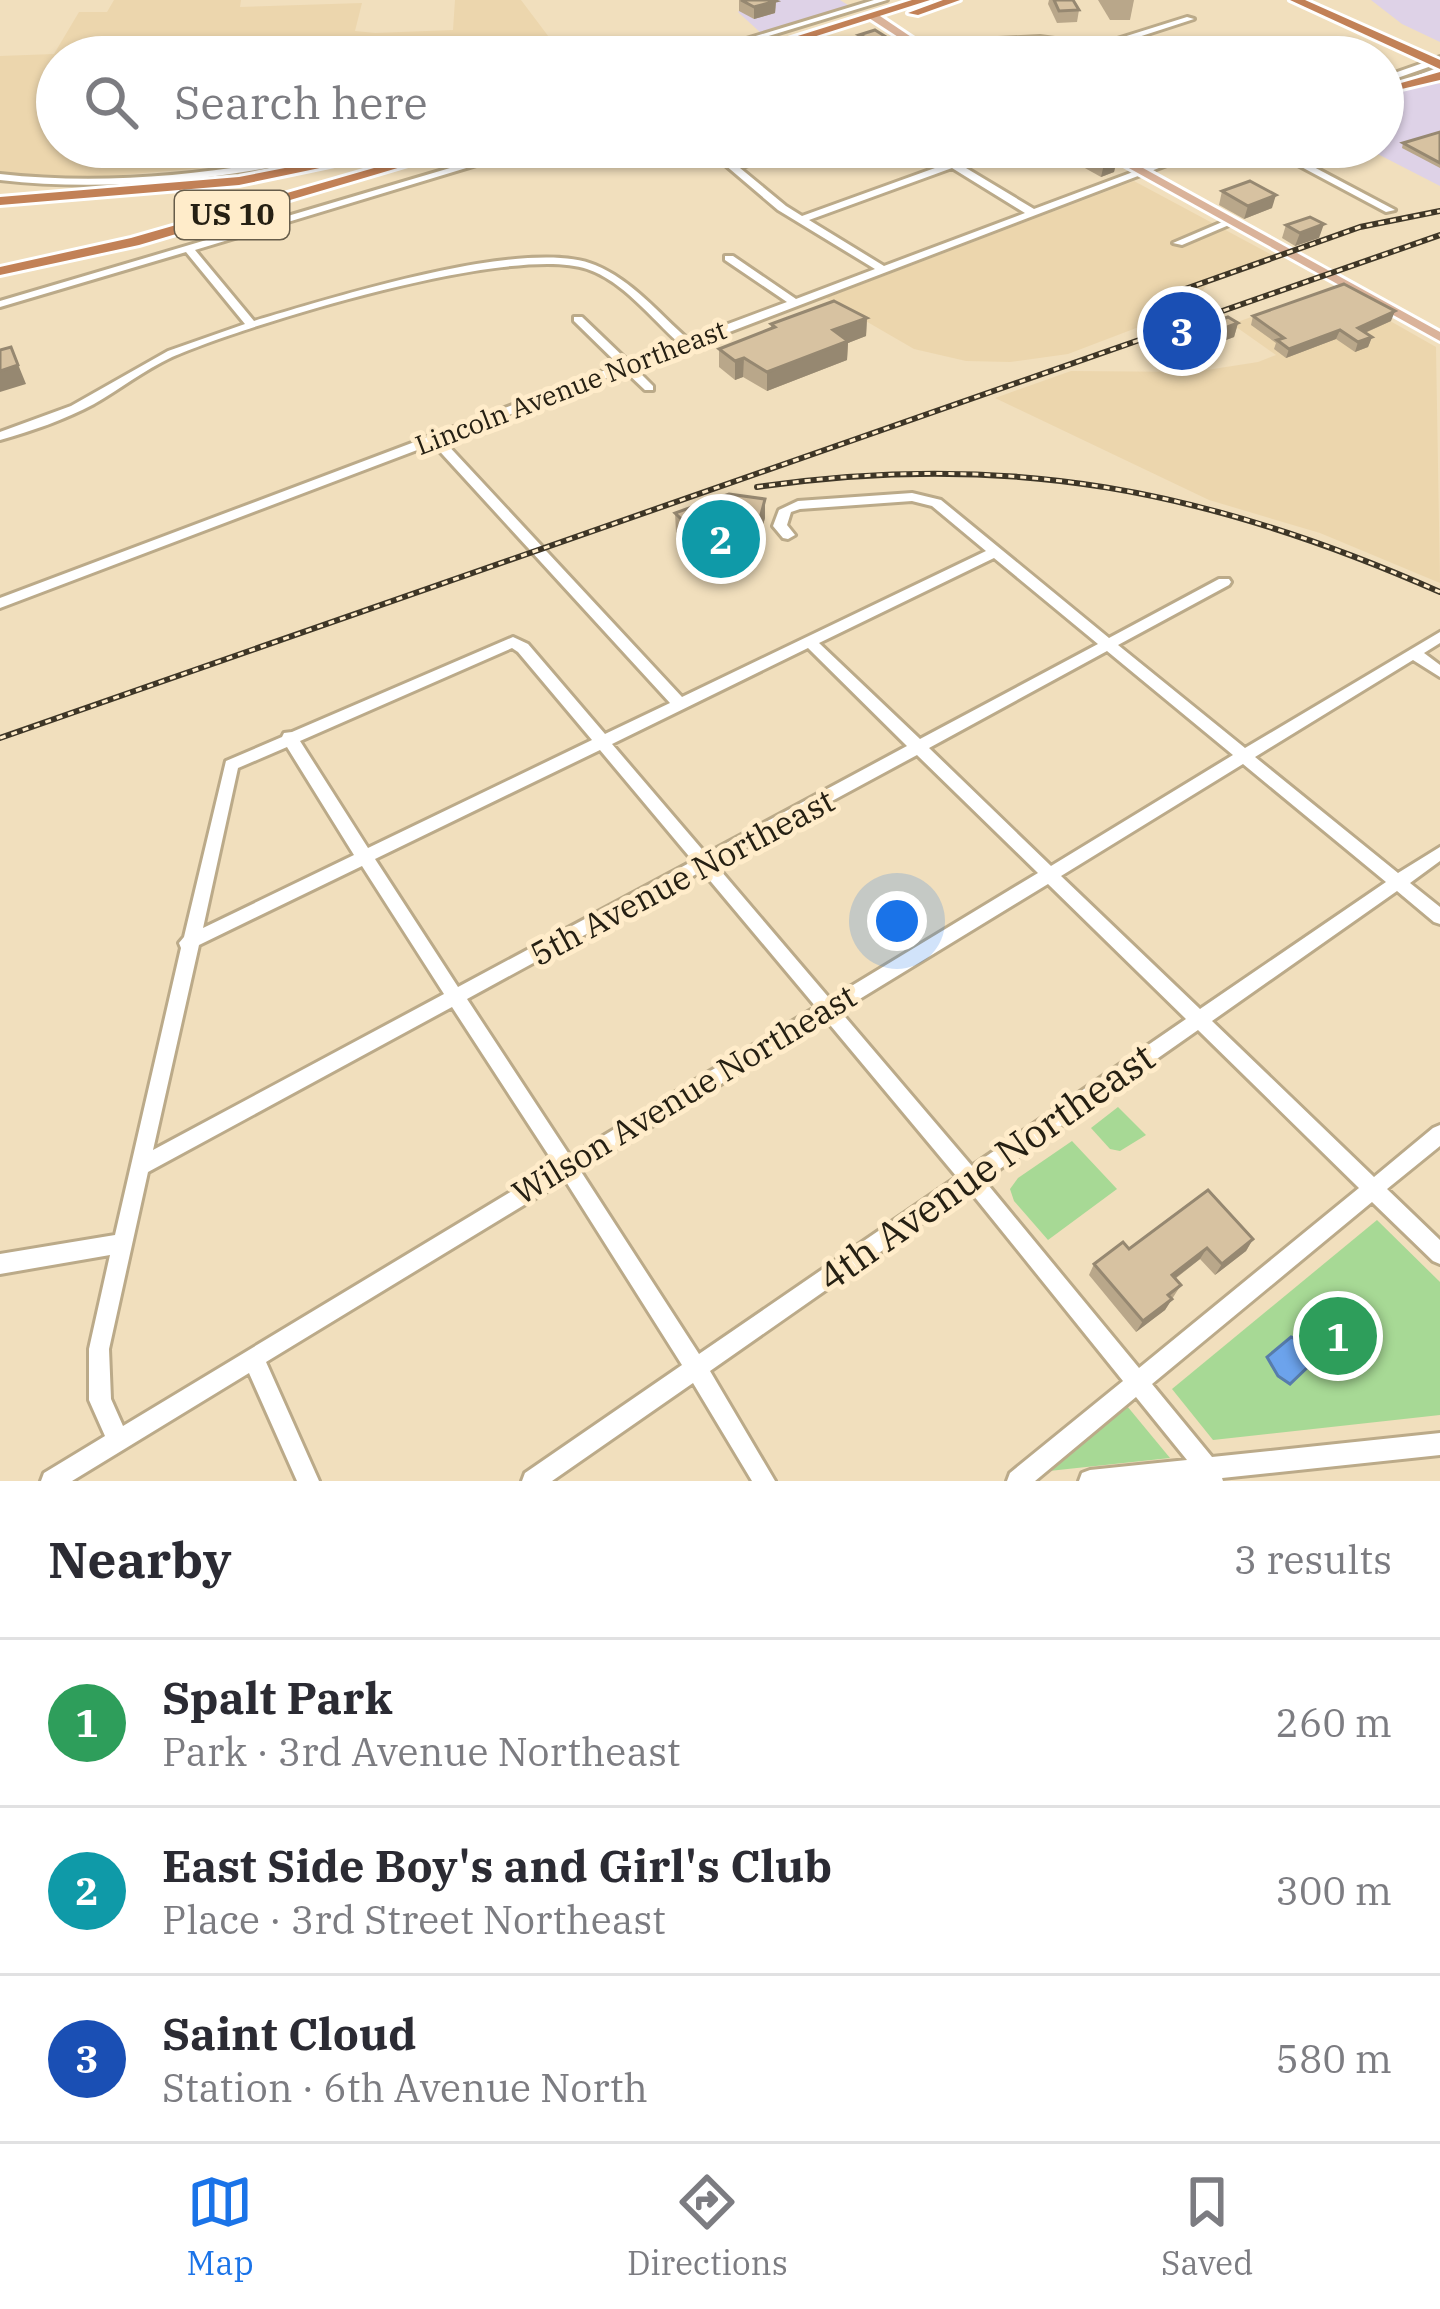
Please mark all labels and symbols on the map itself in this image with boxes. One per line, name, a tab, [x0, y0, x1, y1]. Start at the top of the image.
road number: US 10	[175, 191, 289, 239]
pin: 3	[1143, 286, 1221, 376]
street label: Lincoln Avenue Northeast	[410, 311, 731, 462]
pin: 2	[682, 494, 760, 584]
street label: 5th Avenue Northeast	[522, 778, 841, 975]
your location	[867, 891, 927, 951]
street label: Wilson Avenue Northeast	[504, 974, 864, 1213]
street label: 4th Avenue Northeast	[807, 1031, 1164, 1302]
pin: 1	[1299, 1291, 1377, 1381]

